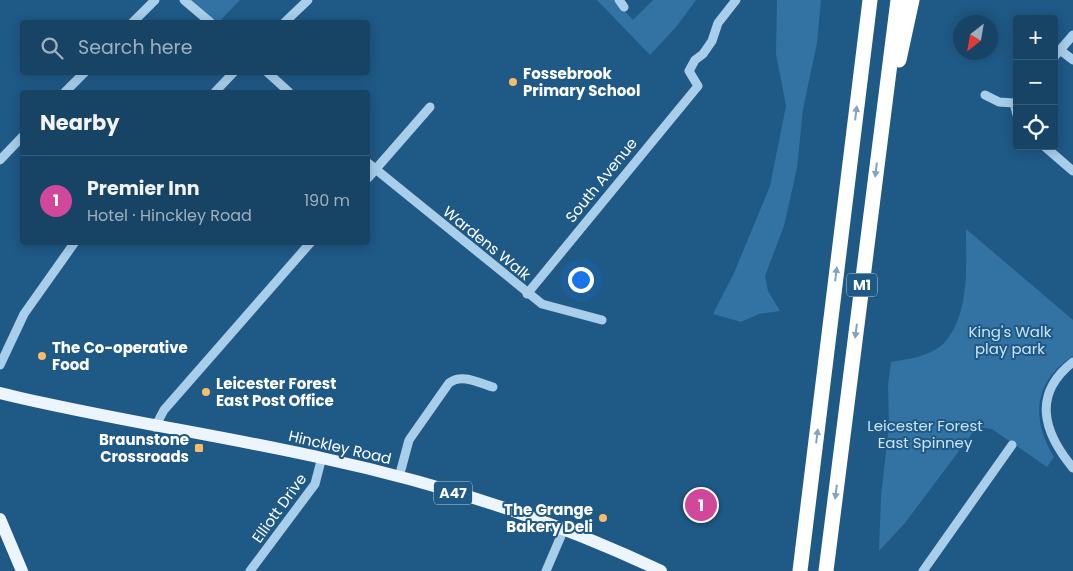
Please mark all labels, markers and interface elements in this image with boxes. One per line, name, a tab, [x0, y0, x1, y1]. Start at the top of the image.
north arrow	[953, 15, 998, 60]
map controls	[1013, 15, 1058, 150]
button: +	[1013, 15, 1058, 60]
search box	[20, 20, 370, 75]
icon: search	[38, 34, 66, 62]
text: Search here	[78, 34, 192, 61]
button: −	[1013, 60, 1058, 105]
place label: Fossebrook Primary School	[523, 63, 640, 101]
marker: Fossebrook Primary School	[507, 76, 519, 88]
one-way arrow	[852, 105, 860, 121]
button: locate	[1013, 105, 1058, 150]
text: Nearby	[40, 108, 120, 137]
street label: South Avenue	[560, 133, 642, 227]
one-way arrow	[872, 162, 880, 178]
text: Premier Inn	[87, 175, 200, 202]
text: 1	[53, 189, 59, 212]
text: 190 m	[304, 189, 350, 212]
street label: Wardens Walk	[439, 201, 536, 285]
text: Hotel · Hinckley Road	[87, 204, 252, 227]
one-way arrow	[832, 266, 840, 282]
your location	[568, 267, 594, 293]
road number: M1	[847, 274, 877, 296]
park label: King's Walk play park	[969, 321, 1052, 359]
one-way arrow	[852, 323, 860, 339]
place label: The Co-operative Food	[52, 337, 188, 375]
marker: The Co-operative Food	[36, 350, 48, 362]
place label: Leicester Forest East Post Office	[216, 373, 336, 411]
marker: Leicester Forest East Post Office	[200, 386, 212, 398]
park label: Leicester Forest East Spinney	[867, 415, 983, 453]
street label: Hinckley Road	[287, 425, 393, 469]
one-way arrow	[813, 427, 821, 443]
place label: Braunstone Crossroads	[99, 429, 189, 467]
marker: Braunstone Crossroads	[193, 442, 205, 454]
street label: Elliott Drive	[247, 469, 311, 547]
road number: A47	[434, 482, 472, 504]
one-way arrow	[832, 485, 840, 501]
pin: 1	[685, 486, 717, 524]
place label: The Grange Bakery Deli	[504, 499, 593, 537]
marker: The Grange Bakery Deli	[597, 512, 609, 524]

